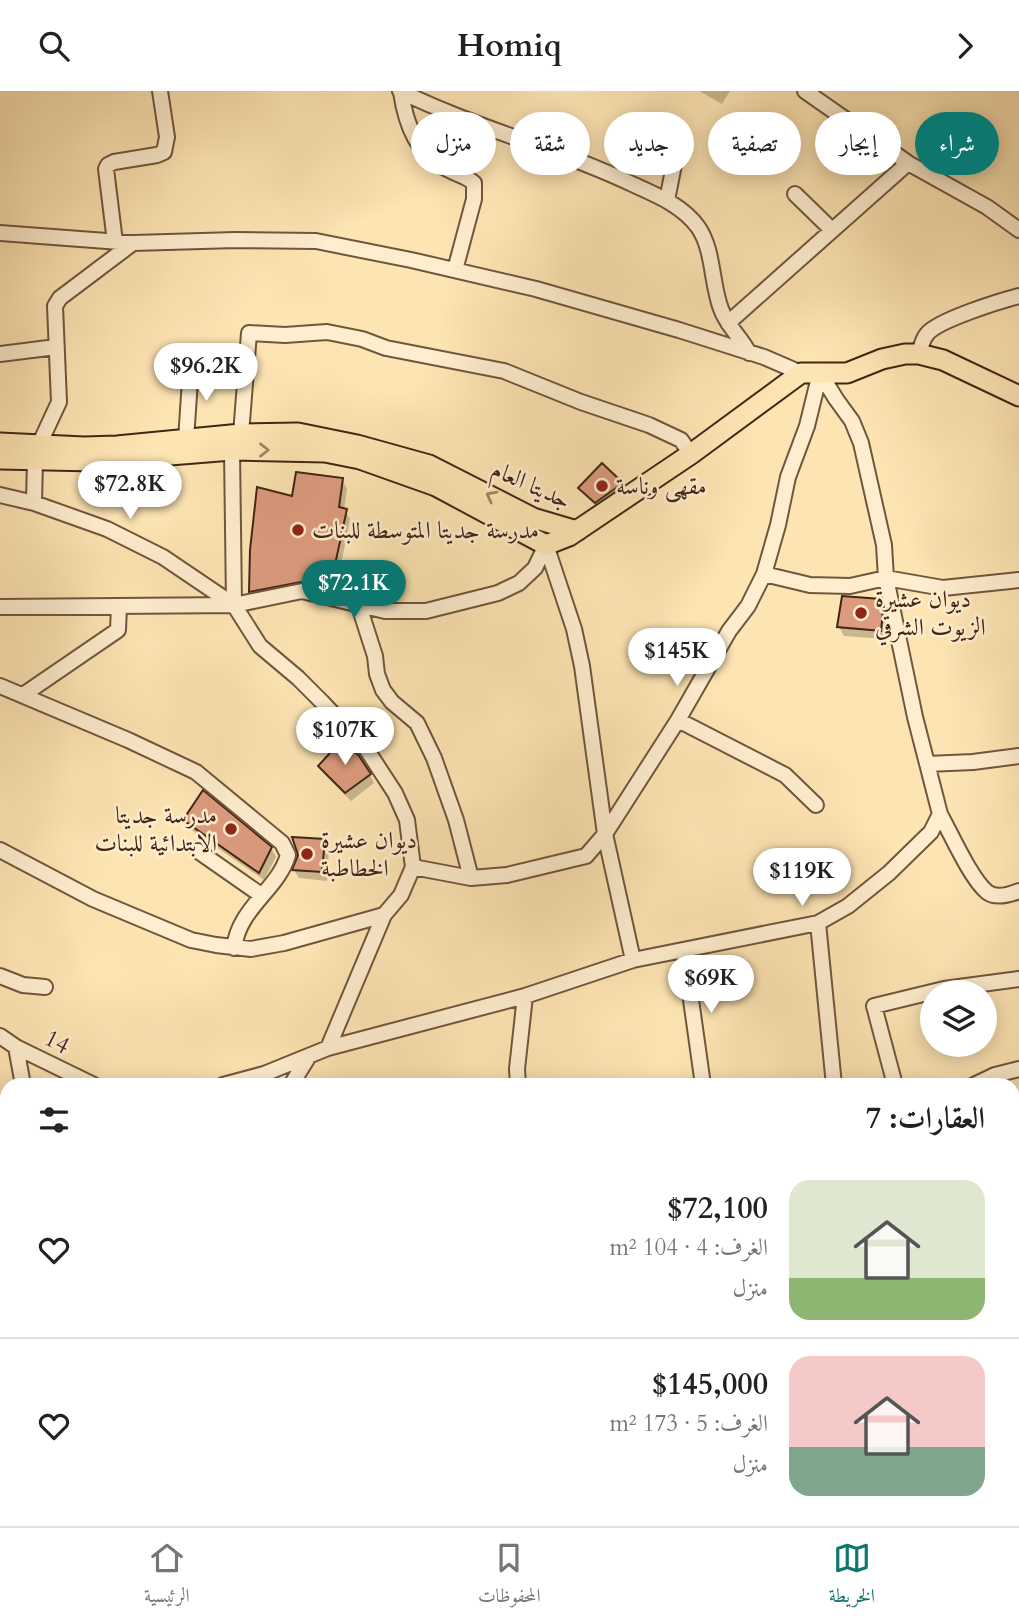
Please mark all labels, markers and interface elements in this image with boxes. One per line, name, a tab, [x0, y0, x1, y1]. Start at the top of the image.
text: Homiq	[457, 24, 562, 68]
icon: search	[35, 27, 73, 65]
icon: forward	[946, 27, 984, 65]
chip: منزل	[411, 112, 496, 175]
chip: شقة	[510, 112, 590, 175]
chip: جديد	[604, 112, 694, 175]
chip: تصفية	[708, 112, 801, 175]
chip: إيجار	[815, 112, 901, 175]
chip: شراء	[915, 112, 999, 175]
pin: $96.2K	[149, 343, 263, 403]
text: $96.2K	[170, 350, 242, 381]
one-way arrow	[259, 442, 269, 458]
street label: جديتا العام	[485, 453, 576, 521]
pin: $72.8K	[73, 461, 187, 521]
text: $72.8K	[94, 468, 166, 499]
place label: مقهى وناسة	[616, 470, 707, 503]
marker: مقهى وناسة	[594, 478, 610, 494]
one-way arrow	[486, 491, 498, 504]
place label: مدرسة جديتا المتوسطة للبنات	[312, 514, 539, 547]
marker: مدرسة جديتا المتوسطة للبنات	[290, 522, 306, 538]
pin: $72.1K	[297, 561, 411, 620]
text: $72.1K	[318, 567, 390, 598]
place label: ديوان عشيرة الزيوت الشرقي	[875, 583, 986, 646]
marker: ديوان عشيرة الزيوت الشرقي	[853, 605, 869, 621]
pin: $145K	[628, 629, 726, 688]
text: $145K	[644, 635, 710, 666]
pin: $107K	[296, 707, 394, 767]
text: $107K	[312, 714, 378, 745]
place label: مدرسة جديتا الابتدائية للبنات	[95, 799, 217, 860]
marker: مدرسة جديتا الابتدائية للبنات	[223, 821, 239, 837]
place label: ديوان عشيرة الخطاطبة	[321, 824, 417, 885]
marker: ديوان عشيرة الخطاطبة	[299, 846, 315, 862]
pin: $119K	[753, 849, 851, 908]
text: $119K	[769, 855, 835, 886]
pin: $69K	[670, 955, 752, 1015]
text: $69K	[684, 962, 738, 993]
map controls	[920, 980, 997, 1057]
button: layers	[920, 980, 997, 1057]
street label: 14	[39, 1022, 75, 1062]
text: العقارات: 7	[866, 1098, 985, 1139]
icon: filters	[35, 1101, 73, 1139]
text: $72,100	[667, 1188, 768, 1229]
icon: home	[845, 1208, 929, 1292]
icon: heart	[35, 1231, 73, 1269]
text: الغرف: 4 · 104 m²	[609, 1232, 768, 1263]
text: منزل	[733, 1273, 768, 1304]
text: $145,000	[652, 1364, 768, 1405]
icon: home	[845, 1384, 929, 1468]
icon: heart	[35, 1407, 73, 1445]
text: الغرف: 5 · 173 m²	[609, 1408, 768, 1439]
text: منزل	[733, 1449, 768, 1480]
tab: الرئيسية	[144, 1539, 190, 1614]
tab: المحفوظات	[478, 1539, 541, 1614]
tab: الخريطة	[829, 1539, 875, 1614]

